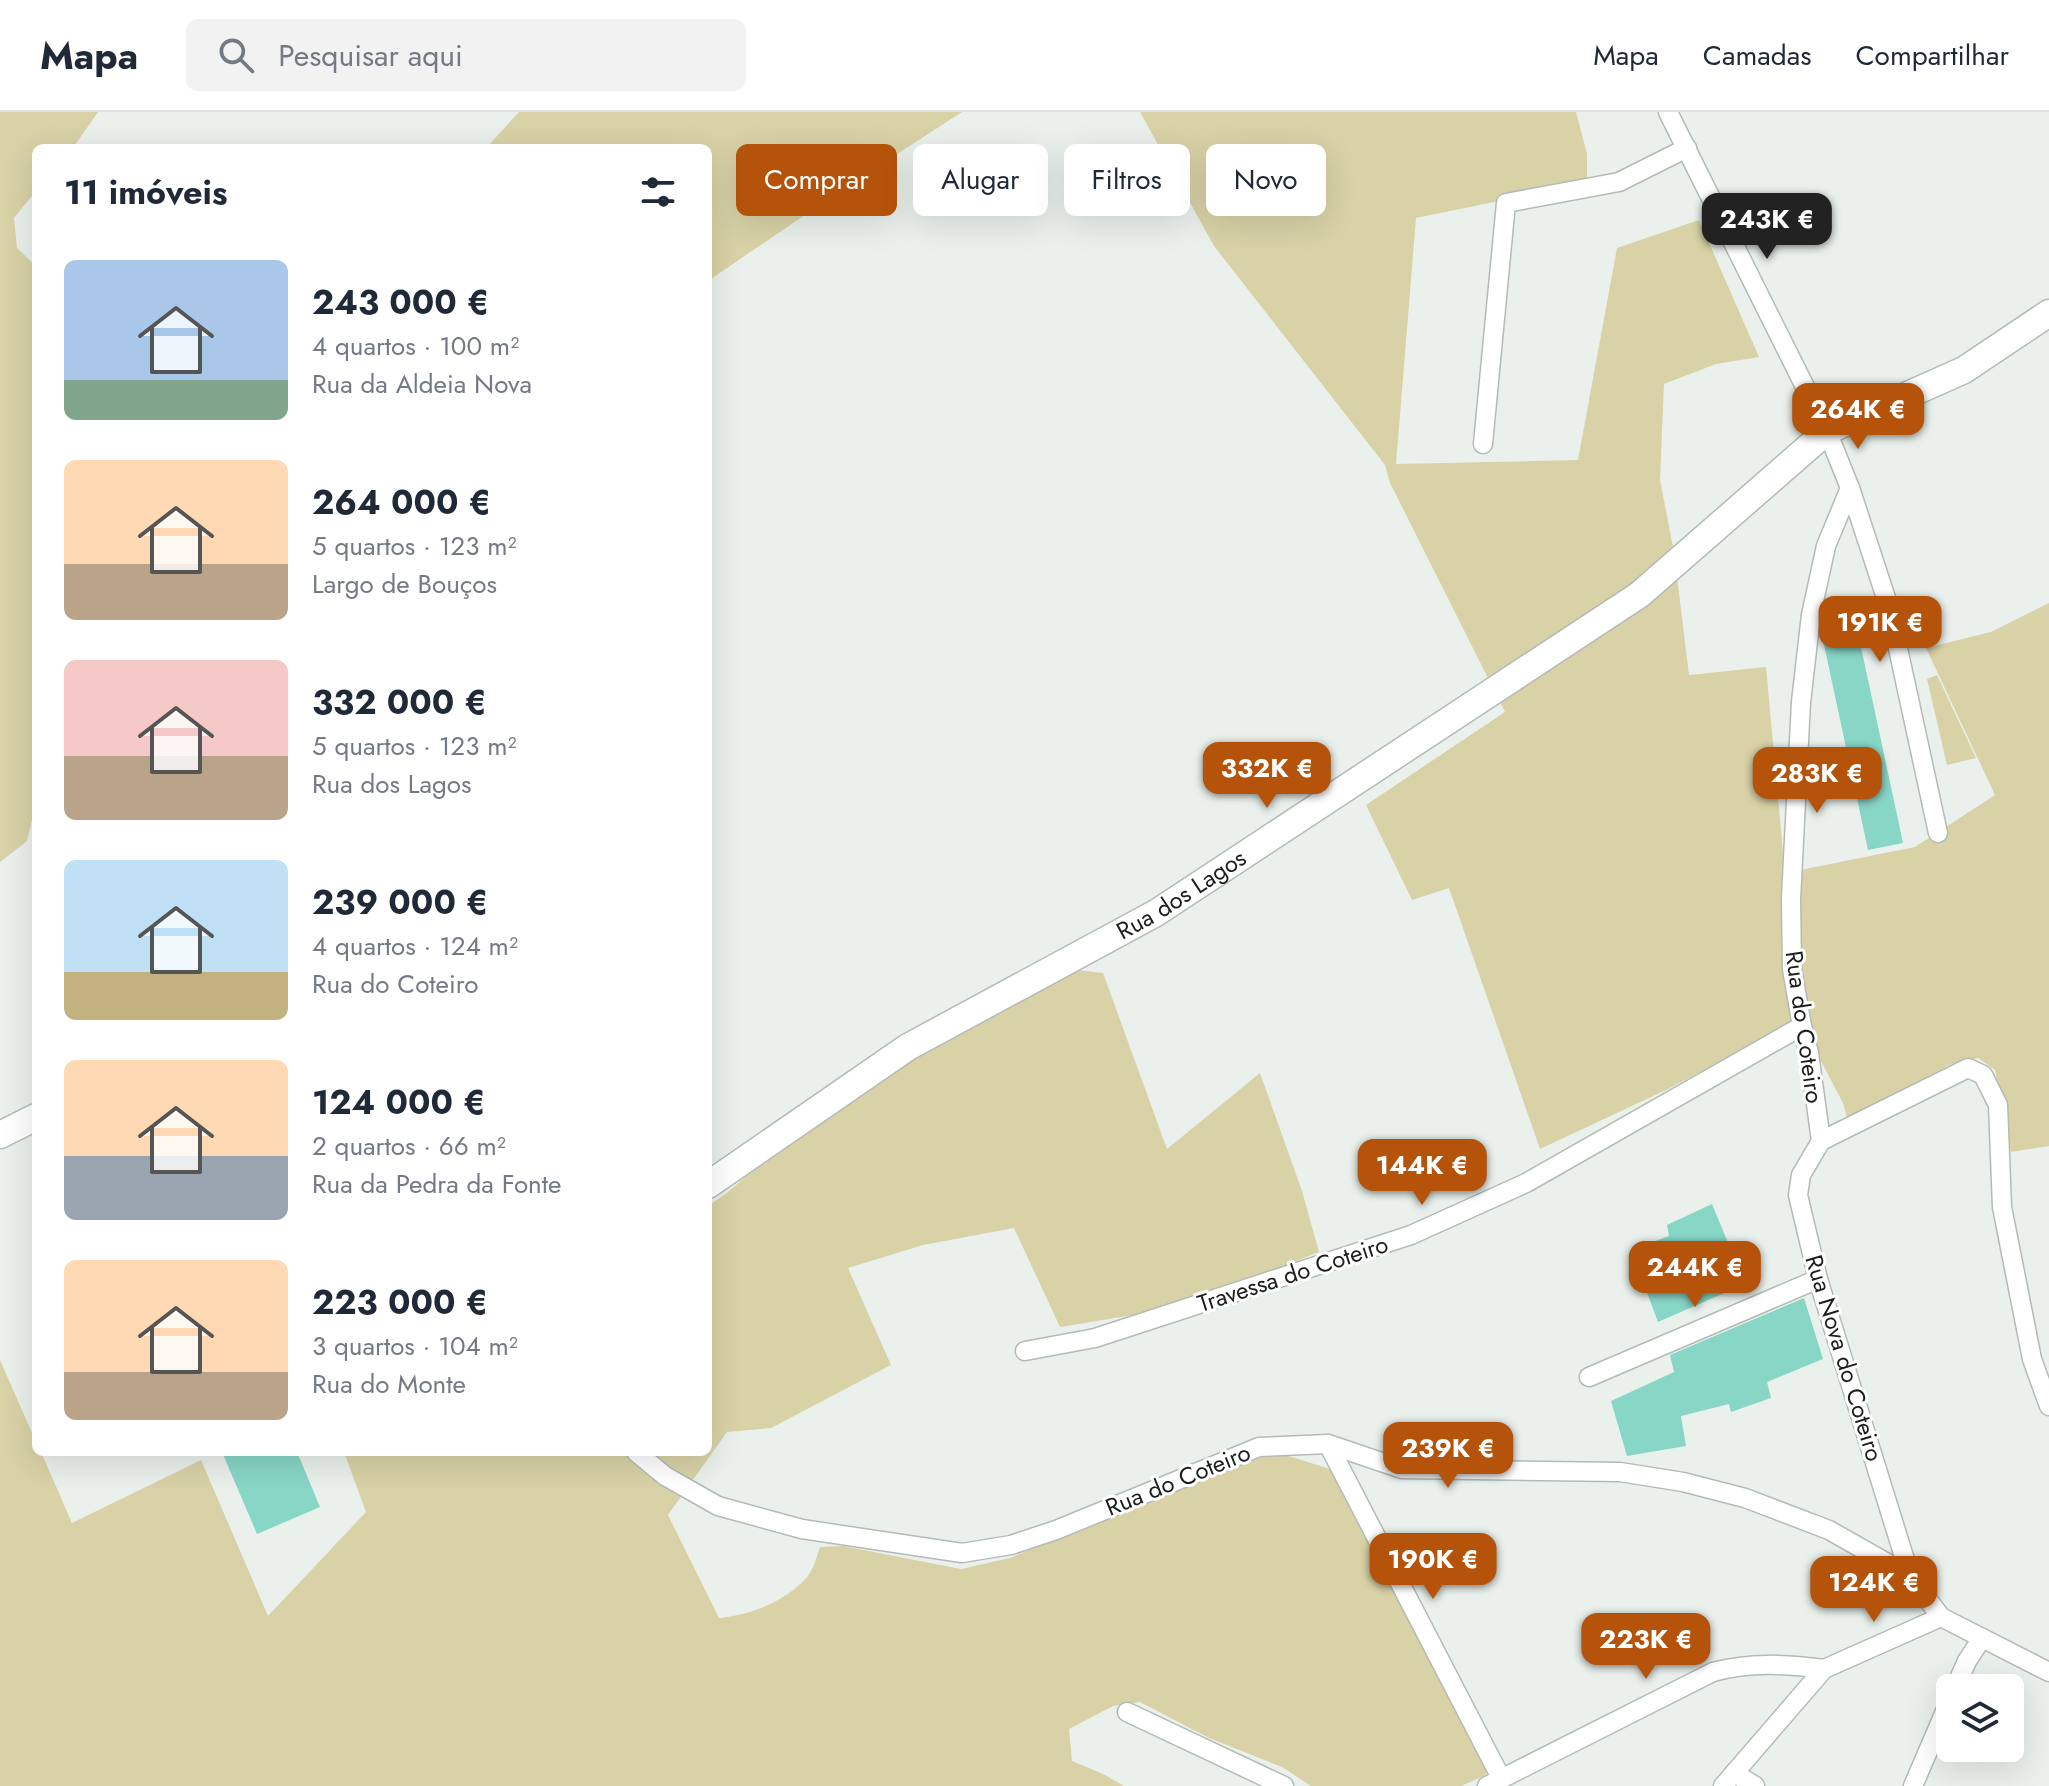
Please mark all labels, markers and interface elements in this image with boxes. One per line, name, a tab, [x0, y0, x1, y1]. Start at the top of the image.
search box	[186, 19, 746, 91]
text: Mapa	[40, 28, 138, 83]
icon: search	[214, 33, 258, 77]
text: Pesquisar aqui	[278, 34, 463, 77]
text: Mapa	[1593, 35, 1659, 76]
text: Camadas	[1703, 35, 1811, 76]
text: Compartilhar	[1855, 35, 2009, 76]
chip: Comprar	[736, 144, 897, 216]
chip: Alugar	[913, 144, 1048, 216]
chip: Filtros	[1064, 144, 1190, 216]
chip: Novo	[1206, 144, 1326, 216]
text: 11 imóveis	[64, 168, 227, 217]
icon: filters	[636, 170, 680, 214]
pin: 243K €	[1702, 193, 1832, 261]
text: 243K €	[1720, 200, 1814, 238]
text: 243 000 €	[312, 278, 489, 327]
icon: home	[128, 292, 224, 388]
text: 4 quartos · 100 m²	[312, 327, 519, 365]
text: Rua da Aldeia Nova	[312, 365, 532, 403]
pin: 264K €	[1793, 383, 1923, 451]
text: 264K €	[1810, 390, 1906, 428]
text: 264 000 €	[312, 478, 491, 527]
icon: home	[128, 492, 224, 588]
text: 5 quartos · 123 m²	[312, 527, 516, 565]
text: Largo de Bouços	[312, 565, 497, 603]
pin: 191K €	[1815, 596, 1945, 664]
text: 191K €	[1837, 603, 1923, 641]
text: 332 000 €	[312, 678, 487, 727]
icon: home	[128, 692, 224, 788]
text: 5 quartos · 123 m²	[312, 727, 516, 765]
pin: 332K €	[1202, 742, 1332, 810]
pin: 283K €	[1752, 747, 1882, 815]
text: 332K €	[1221, 749, 1313, 787]
text: 283K €	[1771, 754, 1863, 792]
text: Rua dos Lagos	[312, 765, 472, 803]
street label: Rua dos Lagos	[1110, 840, 1253, 948]
text: 239 000 €	[312, 878, 488, 927]
icon: home	[128, 892, 224, 988]
text: 4 quartos · 124 m²	[312, 927, 518, 965]
street label: Rua do Coteiro	[1776, 948, 1833, 1105]
text: Rua do Coteiro	[312, 965, 478, 1003]
text: 124 000 €	[312, 1078, 486, 1127]
icon: home	[128, 1092, 224, 1188]
text: 2 quartos · 66 m²	[312, 1127, 506, 1165]
pin: 144K €	[1357, 1139, 1487, 1207]
text: 144K €	[1376, 1146, 1468, 1184]
text: Rua da Pedra da Fonte	[312, 1165, 561, 1203]
street label: Travessa do Coteiro	[1193, 1226, 1393, 1321]
pin: 244K €	[1630, 1241, 1760, 1309]
text: 244K €	[1647, 1248, 1743, 1286]
street label: Rua Nova do Coteiro	[1796, 1250, 1893, 1465]
text: 223 000 €	[312, 1278, 488, 1327]
icon: home	[128, 1292, 224, 1388]
text: 3 quartos · 104 m²	[312, 1327, 518, 1365]
text: Rua do Monte	[312, 1365, 466, 1403]
pin: 239K €	[1383, 1422, 1513, 1490]
text: 239K €	[1401, 1429, 1495, 1467]
street label: Rua do Coteiro	[1100, 1435, 1256, 1525]
pin: 190K €	[1368, 1533, 1498, 1601]
text: 190K €	[1388, 1540, 1478, 1578]
pin: 124K €	[1809, 1556, 1939, 1624]
text: 124K €	[1828, 1563, 1920, 1601]
pin: 223K €	[1581, 1613, 1711, 1681]
text: 223K €	[1599, 1620, 1693, 1658]
map controls	[1936, 1674, 2024, 1762]
button: layers	[1936, 1674, 2024, 1762]

